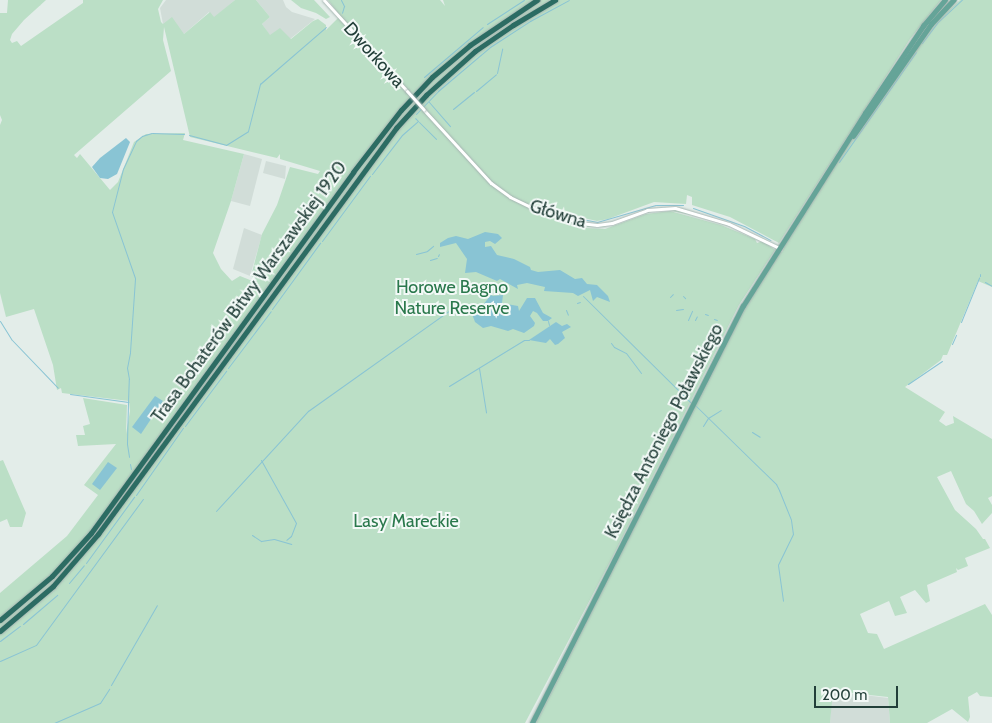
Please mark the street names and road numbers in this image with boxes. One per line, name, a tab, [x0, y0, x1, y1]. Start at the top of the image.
street label: Dworkowa	[339, 18, 409, 92]
street label: Trasa Bohaterów Bitwy Warszawskiej 1920	[147, 157, 351, 427]
street label: Główna	[527, 195, 589, 233]
street label: Księdza Antoniego Poławskiego	[600, 320, 728, 542]

